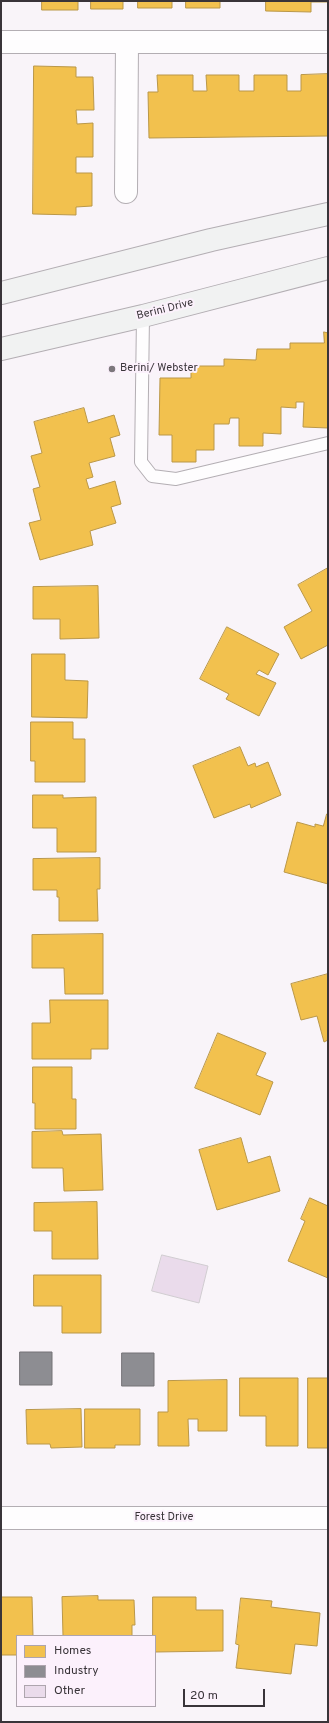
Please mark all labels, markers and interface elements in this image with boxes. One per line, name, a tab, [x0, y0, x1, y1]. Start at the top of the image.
street label: Berini Drive	[135, 297, 195, 323]
place label: Berini/ Webster	[120, 362, 198, 376]
marker: Berini/ Webster	[107, 364, 117, 374]
street label: Forest Drive	[134, 1511, 194, 1525]
legend	[16, 1635, 156, 1707]
text: Homes	[54, 1643, 91, 1659]
text: Industry	[54, 1663, 99, 1679]
scale bar	[185, 1681, 267, 1707]
text: Other	[54, 1683, 85, 1699]
text: 20 m	[190, 1688, 218, 1704]

